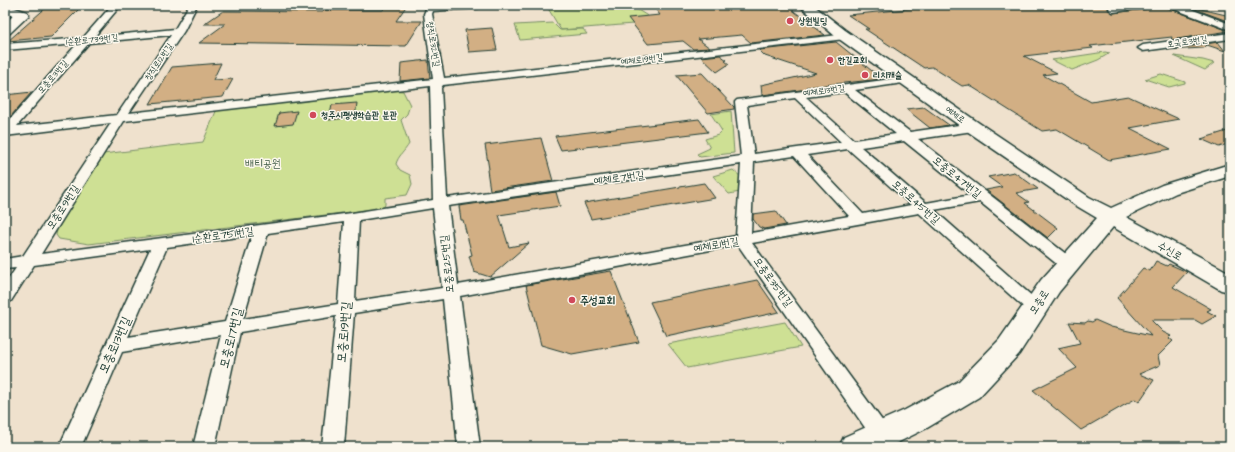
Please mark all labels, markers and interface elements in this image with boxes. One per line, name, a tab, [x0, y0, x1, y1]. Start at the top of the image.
place label: 상원빌딩	[798, 15, 827, 28]
marker: 상원빌딩	[785, 16, 795, 26]
street label: 창직로32번길	[423, 20, 443, 68]
street label: 1순환로739번길	[65, 31, 120, 49]
street label: 호국로3번길	[1166, 33, 1209, 51]
street label: 창직로12번길	[142, 40, 177, 83]
street label: 예체로19번길	[620, 51, 665, 69]
place label: 한길교회	[837, 54, 867, 67]
marker: 한길교회	[825, 55, 835, 65]
street label: 모충로3번길	[35, 57, 72, 97]
place label: 리치캐슬	[873, 69, 902, 82]
marker: 리치캐슬	[860, 70, 870, 80]
street label: 예체로13번길	[802, 82, 846, 100]
street label: 예체로	[942, 103, 968, 127]
place label: 청주시평생학습관 분관	[321, 109, 398, 122]
marker: 청주시평생학습관 분관	[308, 110, 318, 120]
street label: 모충로47번길	[930, 153, 985, 201]
park label: 배티공원	[245, 156, 281, 171]
street label: 예체로7번길	[593, 167, 645, 189]
street label: 모충로45번길	[889, 177, 943, 228]
street label: 모충로9번길	[43, 182, 83, 232]
street label: 1순환로751번길	[191, 223, 255, 247]
street label: 모충로25번길	[436, 234, 458, 294]
street label: 예체로1번길	[692, 234, 740, 256]
street label: 수신로	[1155, 238, 1185, 264]
street label: 모충로35번길	[750, 254, 796, 310]
street label: 모충로	[1025, 287, 1053, 317]
place label: 주성교회	[580, 293, 616, 308]
marker: 주성교회	[567, 295, 577, 305]
street label: 모충로19번길	[332, 301, 356, 363]
street label: 모충로17번길	[215, 306, 247, 370]
street label: 모충로13번길	[94, 314, 136, 376]

